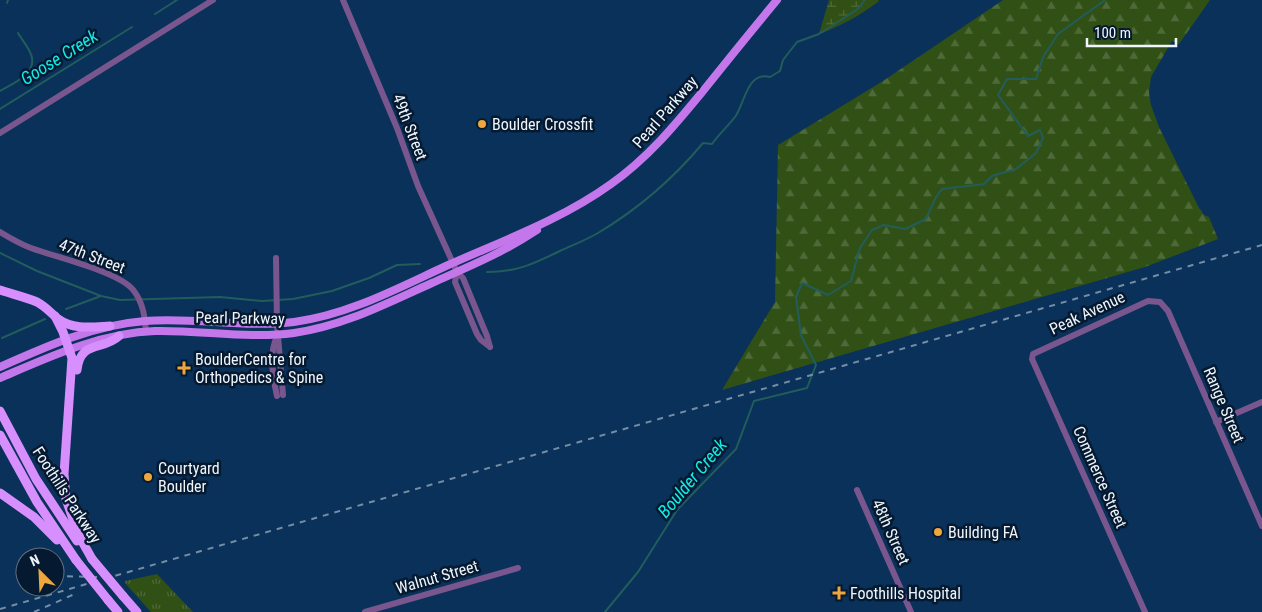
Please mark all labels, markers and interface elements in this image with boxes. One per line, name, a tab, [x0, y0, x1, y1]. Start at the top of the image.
scale bar	[1087, 15, 1176, 47]
water label: Goose Creek	[16, 24, 103, 89]
text: 100 m	[1094, 24, 1131, 42]
street label: Pearl Parkway	[629, 72, 702, 152]
street label: 49th Street	[389, 91, 431, 163]
place label: Boulder Crossfit	[492, 115, 593, 134]
marker: Boulder Crossfit	[476, 118, 488, 130]
street label: 47th Street	[56, 235, 128, 277]
street label: Peak Avenue	[1046, 287, 1128, 339]
street label: Pearl Parkway	[195, 308, 285, 328]
place label: BoulderCentre for Orthopedics & Spine	[195, 350, 323, 387]
marker: BoulderCentre for Orthopedics & Spine	[177, 361, 191, 375]
street label: Range Street	[1200, 364, 1249, 446]
street label: Commerce Street	[1069, 423, 1131, 531]
water label: Boulder Creek	[653, 434, 732, 522]
street label: Foothills Parkway	[29, 443, 105, 547]
place label: Courtyard Boulder	[158, 459, 220, 496]
marker: Courtyard Boulder	[142, 471, 154, 483]
street label: 48th Street	[868, 496, 914, 568]
place label: Building FA	[948, 523, 1018, 542]
marker: Building FA	[932, 526, 944, 538]
north arrow	[15, 547, 65, 597]
text: N	[28, 551, 42, 569]
street label: Walnut Street	[394, 556, 481, 598]
place label: Foothills Hospital	[850, 584, 961, 603]
marker: Foothills Hospital	[832, 586, 846, 600]

